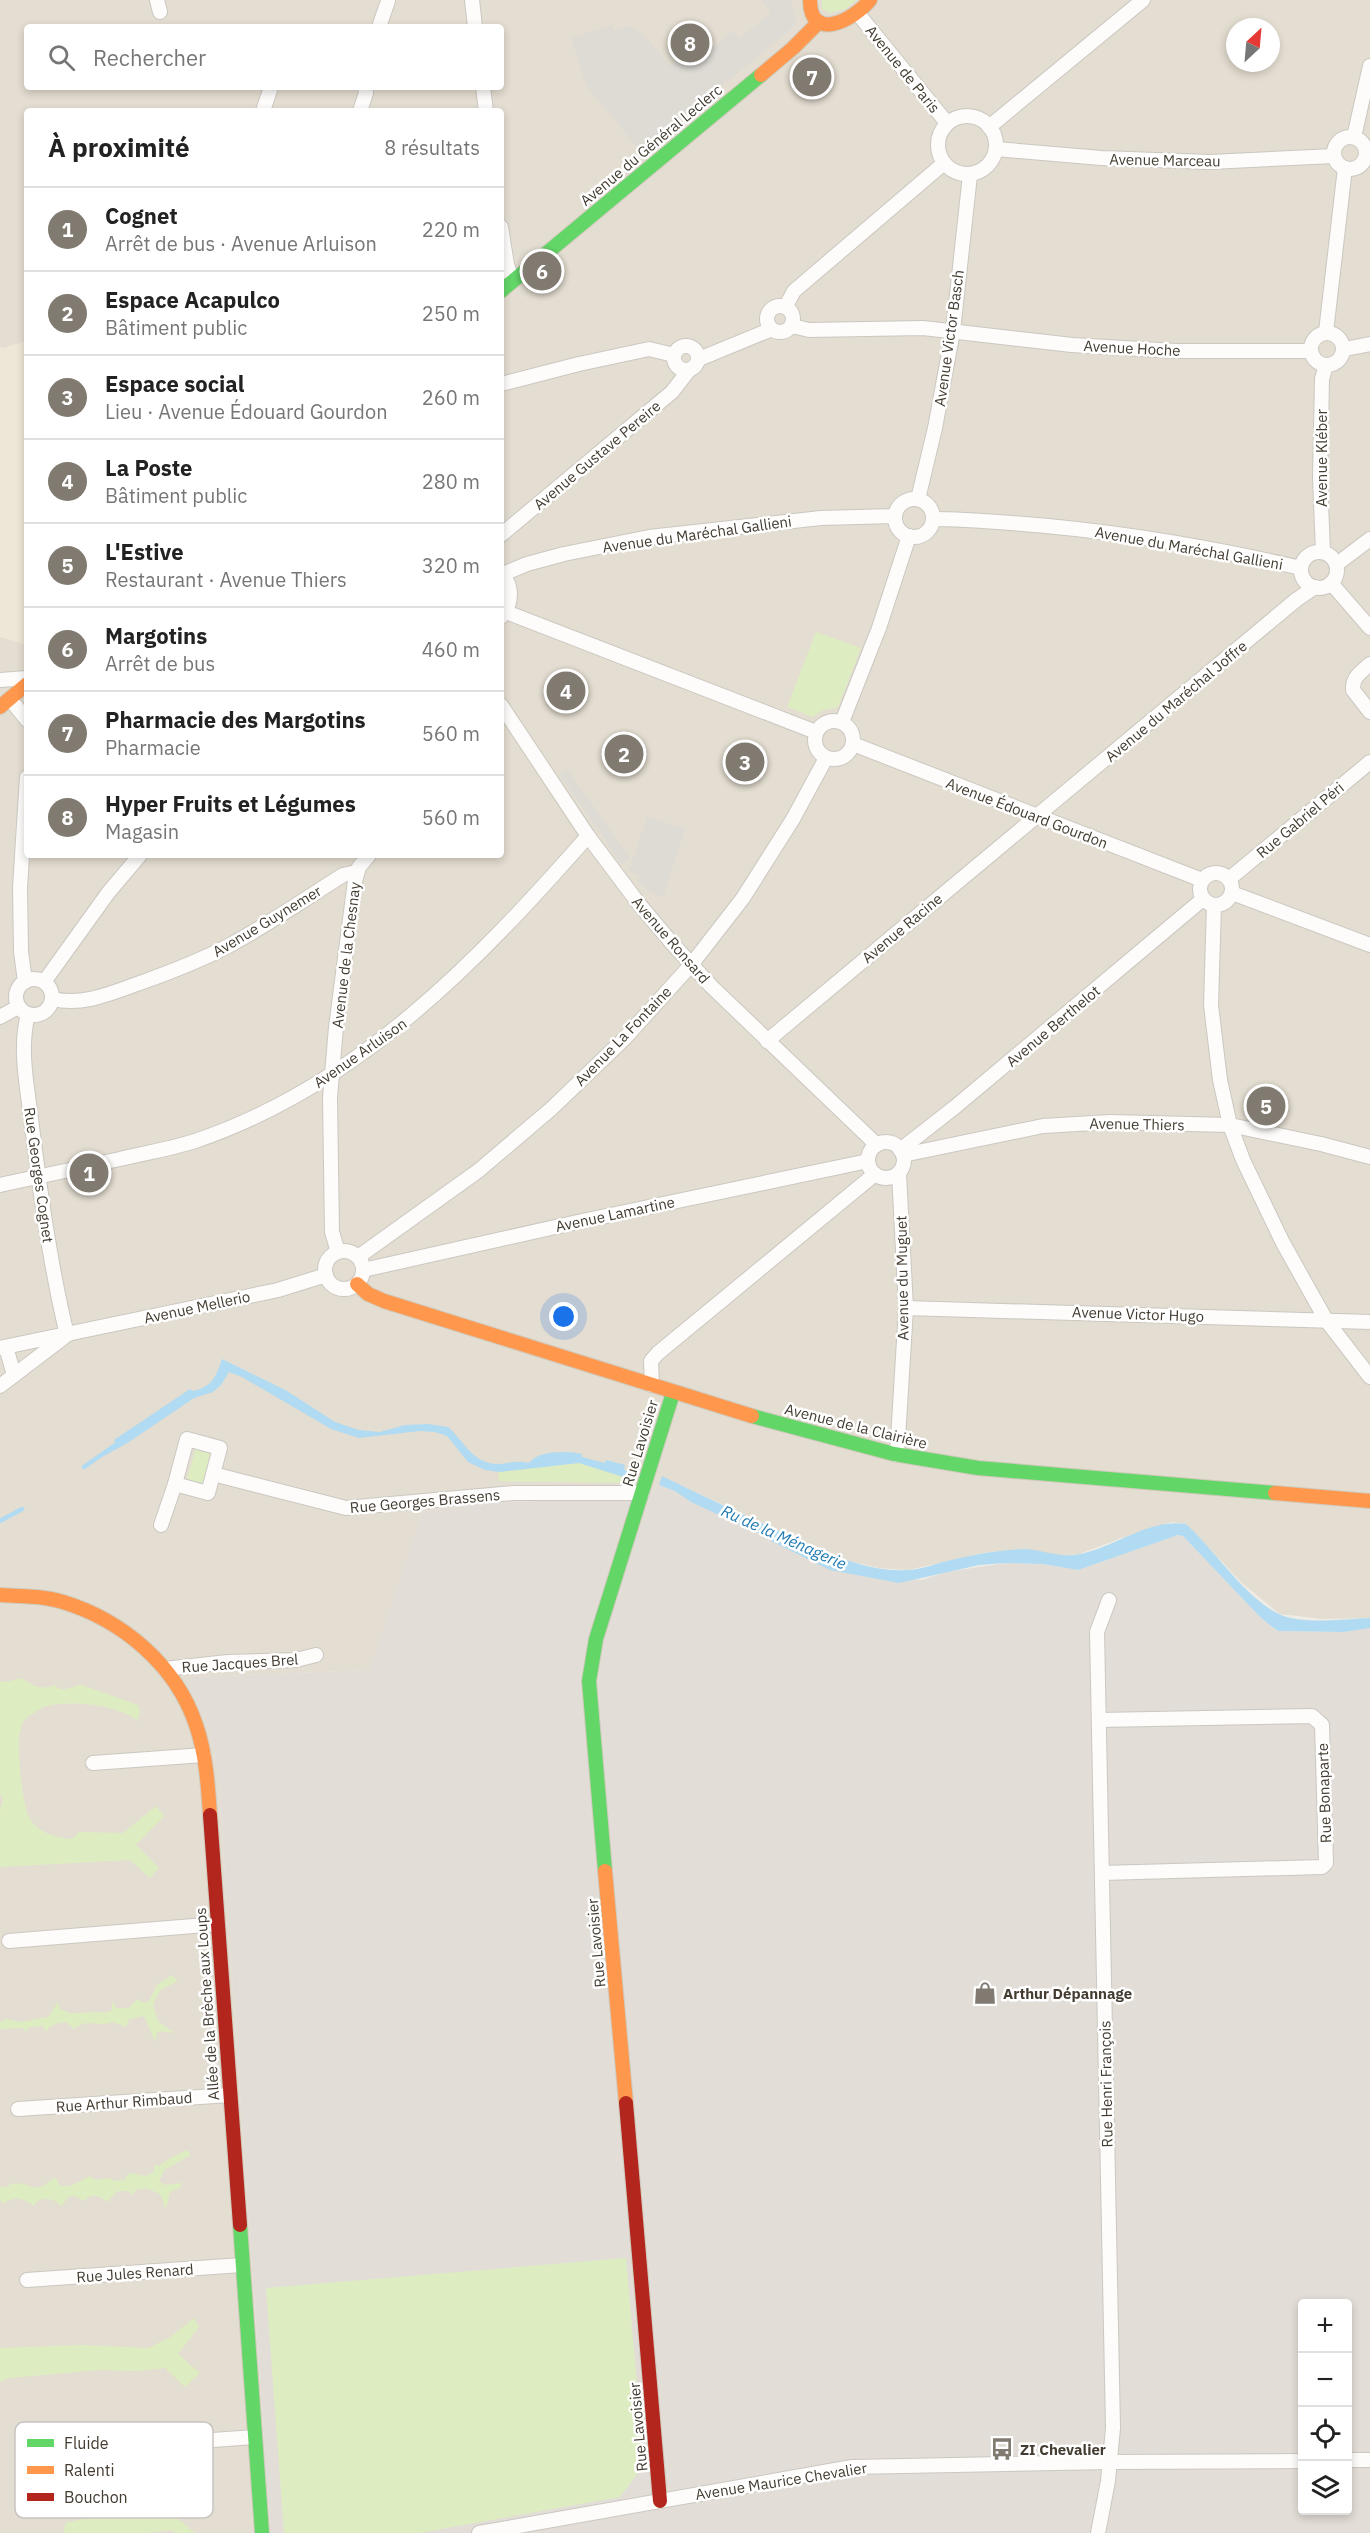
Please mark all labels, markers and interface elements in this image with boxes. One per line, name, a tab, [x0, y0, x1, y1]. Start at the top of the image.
north arrow	[1226, 18, 1280, 72]
pin: 8	[670, 20, 710, 66]
street label: Avenue de Paris	[862, 21, 944, 117]
search box	[24, 24, 504, 90]
icon: search	[45, 41, 78, 74]
text: Rechercher	[93, 43, 206, 72]
pin: 7	[792, 54, 832, 100]
street label: Avenue du Général Leclerc	[576, 80, 726, 210]
text: À proximité	[48, 130, 190, 164]
text: 8 résultats	[384, 134, 480, 161]
street label: Avenue Marceau	[1109, 150, 1221, 170]
text: Cognet	[105, 201, 178, 230]
text: 1	[62, 216, 74, 243]
text: 220 m	[422, 216, 480, 243]
text: Arrêt de bus · Avenue Arluison	[105, 230, 377, 257]
pin: 6	[522, 248, 562, 294]
street label: Avenue Victor Basch	[930, 268, 968, 408]
text: Espace Acapulco	[105, 285, 280, 314]
text: 2	[62, 300, 74, 327]
text: 250 m	[422, 300, 480, 327]
text: Bâtiment public	[105, 314, 247, 341]
street label: Avenue Hoche	[1083, 336, 1181, 360]
text: Espace social	[105, 369, 245, 398]
text: 3	[62, 384, 74, 411]
text: 260 m	[422, 384, 480, 411]
street label: Avenue Gustave Pereire	[530, 396, 664, 514]
text: Lieu · Avenue Édouard Gourdon	[105, 398, 388, 425]
street label: Avenue Kléber	[1312, 409, 1331, 507]
text: La Poste	[105, 453, 192, 482]
text: 4	[62, 468, 74, 495]
text: 280 m	[422, 468, 480, 495]
text: Bâtiment public	[105, 482, 247, 509]
street label: Avenue du Maréchal Gallieni	[601, 511, 793, 557]
street label: Avenue du Maréchal Gallieni	[1093, 522, 1285, 574]
text: L'Estive	[105, 537, 184, 566]
text: 5	[62, 552, 74, 579]
text: 320 m	[422, 552, 480, 579]
text: Restaurant · Avenue Thiers	[105, 566, 347, 593]
text: Margotins	[105, 621, 207, 650]
text: 6	[62, 636, 74, 663]
text: 460 m	[422, 636, 480, 663]
street label: Avenue du Maréchal Joffre	[1101, 636, 1251, 766]
text: Arrêt de bus	[105, 650, 215, 677]
pin: 4	[546, 668, 586, 714]
text: Pharmacie des Margotins	[105, 705, 366, 734]
text: 7	[62, 720, 74, 747]
text: 560 m	[422, 720, 480, 747]
pin: 2	[604, 732, 644, 777]
text: Pharmacie	[105, 734, 201, 761]
pin: 3	[726, 740, 764, 784]
street label: Avenue Édouard Gourdon	[943, 773, 1111, 853]
street label: Rue Gabriel Péri	[1252, 778, 1348, 862]
text: Hyper Fruits et Légumes	[105, 789, 356, 818]
text: 8	[62, 804, 74, 831]
text: 560 m	[422, 804, 480, 831]
text: Magasin	[105, 818, 179, 845]
street label: Avenue de la Chesnay	[328, 880, 364, 1029]
street label: Avenue Guynemer	[209, 881, 325, 961]
street label: Avenue Racine	[858, 889, 946, 967]
street label: Avenue Ronsard	[628, 893, 714, 987]
street label: Avenue Berthelot	[1002, 981, 1104, 1071]
street label: Avenue La Fontaine	[571, 982, 675, 1090]
street label: Avenue Arluison	[310, 1014, 410, 1092]
pin: 5	[1246, 1084, 1286, 1128]
street label: Rue Georges Cognet	[20, 1106, 58, 1244]
street label: Avenue Thiers	[1089, 1114, 1185, 1134]
pin: 1	[70, 1150, 109, 1196]
street label: Avenue Lamartine	[554, 1192, 676, 1236]
street label: Avenue du Muguet	[891, 1215, 913, 1341]
street label: Avenue Mellerio	[142, 1286, 252, 1328]
your location	[549, 1302, 578, 1331]
street label: Avenue Victor Hugo	[1072, 1302, 1204, 1326]
street label: Rue Lavoisier	[618, 1397, 662, 1489]
street label: Avenue de la Clairière	[783, 1399, 929, 1453]
street label: Rue Georges Brassens	[349, 1485, 501, 1517]
water label: Ru de la Ménagerie	[718, 1500, 850, 1574]
street label: Rue Jacques Brel	[181, 1649, 299, 1677]
street label: Rue Bonaparte	[1313, 1743, 1335, 1843]
street label: Rue Lavoisier	[583, 1897, 609, 1988]
street label: Allée de la Brèche aux Loups	[191, 1907, 223, 2101]
shop icon: Arthur Dépannage	[972, 1980, 998, 2006]
place label: Arthur Dépannage	[1003, 1984, 1132, 2003]
street label: Rue Henri François	[1095, 2020, 1117, 2148]
street label: Rue Arthur Rimbaud	[55, 2088, 193, 2116]
street label: Rue Jules Renard	[76, 2259, 194, 2287]
map controls	[1298, 2299, 1352, 2515]
button: +	[1298, 2299, 1352, 2353]
button: −	[1298, 2353, 1352, 2407]
street label: Rue Lavoisier	[625, 2381, 651, 2472]
button: locate	[1298, 2407, 1352, 2461]
legend	[15, 2422, 213, 2518]
text: Fluide	[64, 2433, 109, 2453]
bus stop icon: ZI Chevalier	[989, 2436, 1015, 2462]
place label: ZI Chevalier	[1020, 2440, 1106, 2459]
street label: Avenue Maurice Chevalier	[694, 2458, 869, 2504]
text: Ralenti	[64, 2460, 114, 2480]
button: layers	[1298, 2461, 1352, 2515]
text: Bouchon	[64, 2487, 128, 2507]

